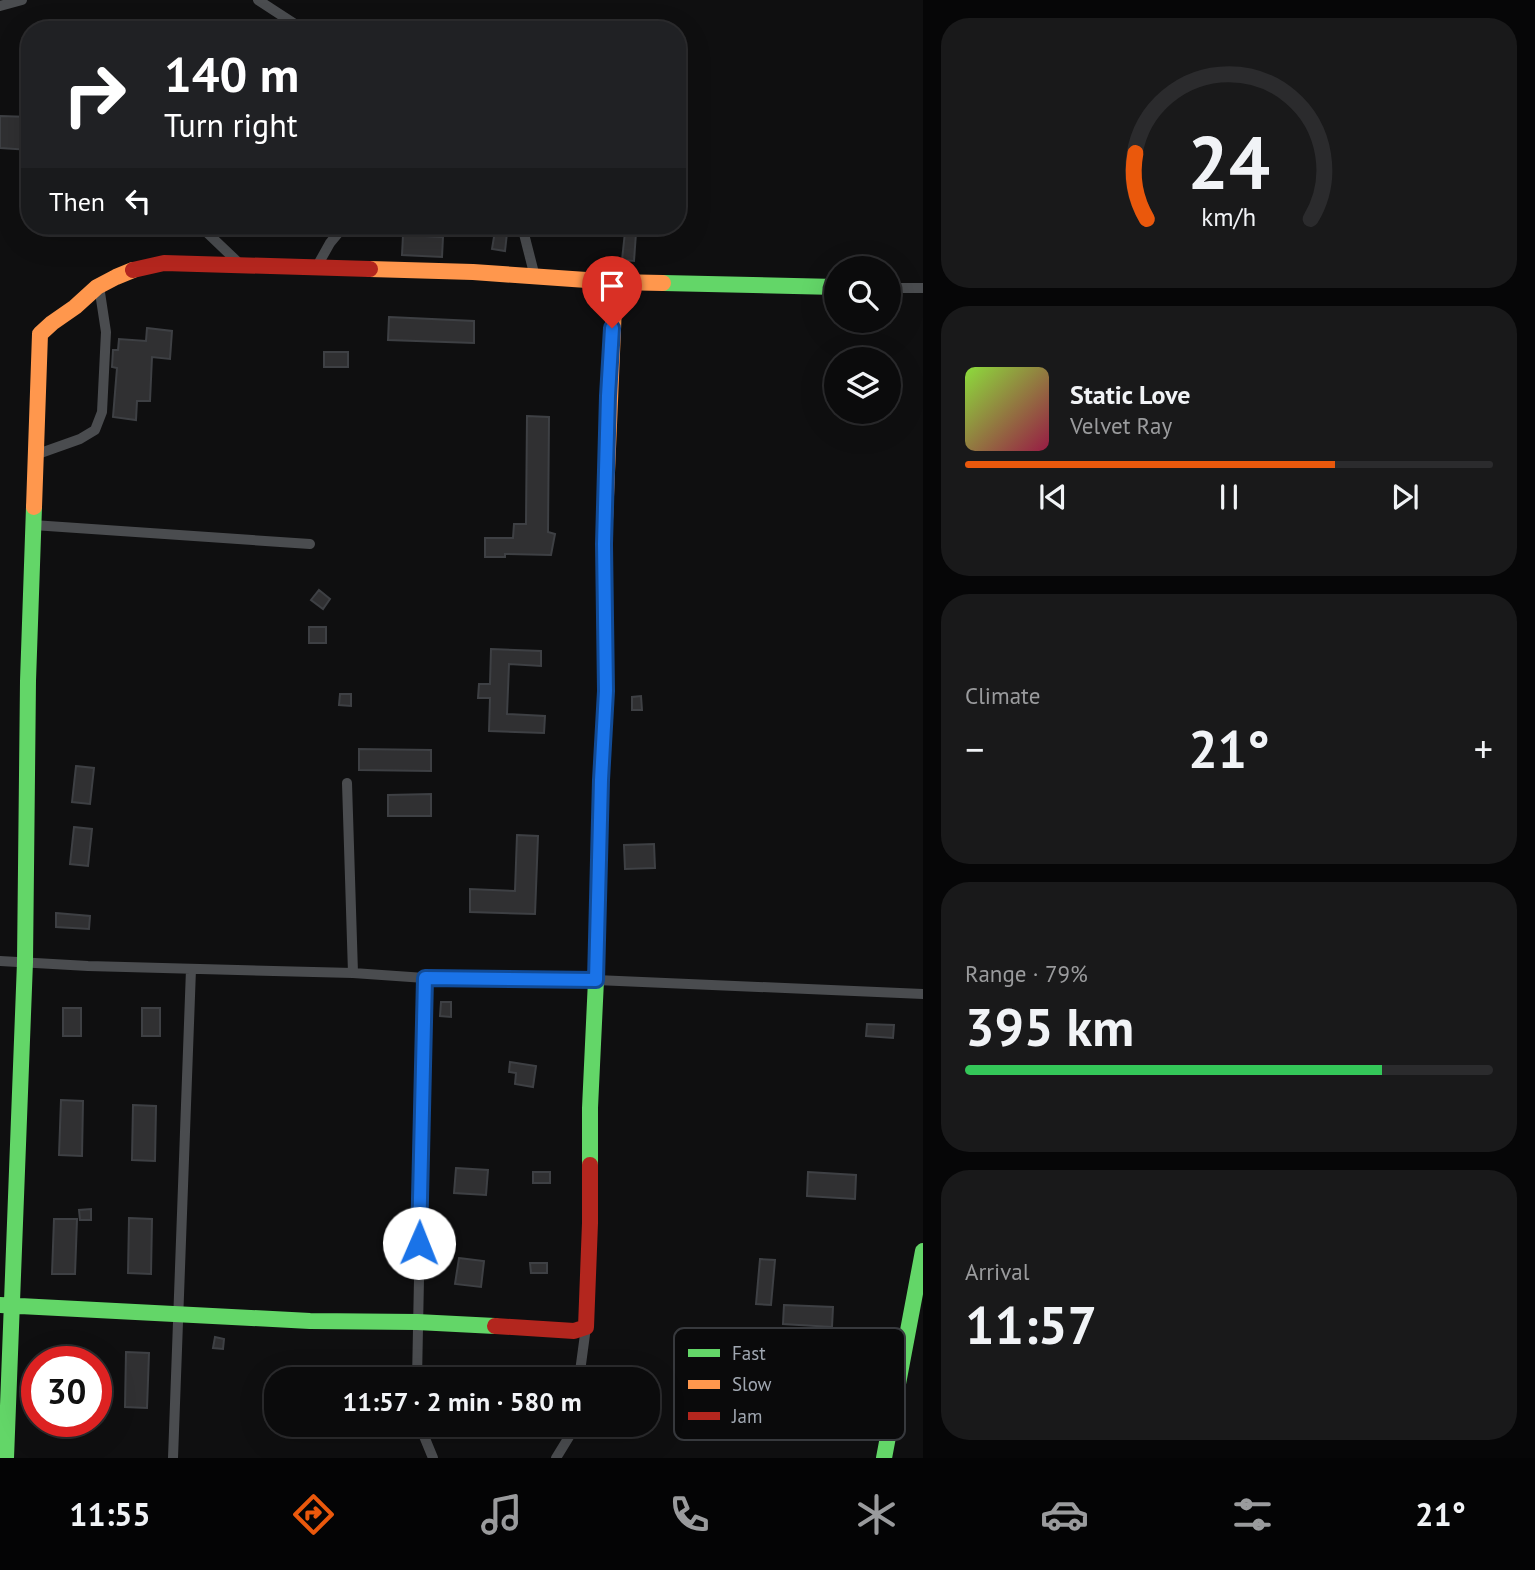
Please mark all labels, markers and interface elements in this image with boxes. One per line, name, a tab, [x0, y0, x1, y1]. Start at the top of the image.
text: 140 m	[164, 42, 299, 106]
icon: right	[49, 49, 140, 140]
text: Turn right	[164, 104, 298, 146]
text: 24	[1188, 115, 1270, 209]
icon: left	[119, 182, 157, 220]
text: Then	[49, 185, 105, 218]
text: km/h	[1202, 201, 1256, 233]
pin	[582, 256, 642, 328]
map controls	[824, 256, 901, 424]
button: search	[824, 256, 901, 333]
icon: arrive	[593, 267, 631, 305]
button: layers	[824, 347, 901, 424]
text: Static Love	[1070, 378, 1191, 411]
text: Velvet Ray	[1070, 411, 1172, 440]
icon: previous	[1034, 478, 1072, 516]
icon: pause	[1210, 478, 1248, 516]
icon: next	[1386, 478, 1424, 516]
text: Climate	[965, 681, 1040, 710]
text: 21°	[1188, 715, 1270, 782]
text: −	[965, 724, 984, 773]
text: +	[1474, 724, 1493, 773]
text: Range · 79%	[965, 959, 1088, 988]
text: 395 km	[965, 993, 1134, 1060]
position arrow	[382, 1206, 456, 1280]
text: Arrival	[965, 1257, 1029, 1286]
text: 11:57	[965, 1291, 1097, 1358]
legend	[674, 1328, 905, 1440]
text: Fast	[732, 1341, 766, 1365]
speed limit sign: 30	[21, 1346, 112, 1437]
text: Slow	[732, 1372, 772, 1396]
text: 11:57 · 2 min · 580 m	[342, 1385, 582, 1418]
text: Jam	[731, 1404, 762, 1428]
icon: directions	[289, 1490, 338, 1539]
icon: music	[477, 1490, 526, 1539]
icon: phone	[665, 1490, 714, 1539]
icon: climate	[852, 1490, 901, 1539]
icon: car	[1040, 1490, 1089, 1539]
icon: filters	[1228, 1490, 1277, 1539]
text: 11:55	[69, 1493, 151, 1535]
text: 21°	[1415, 1493, 1466, 1535]

